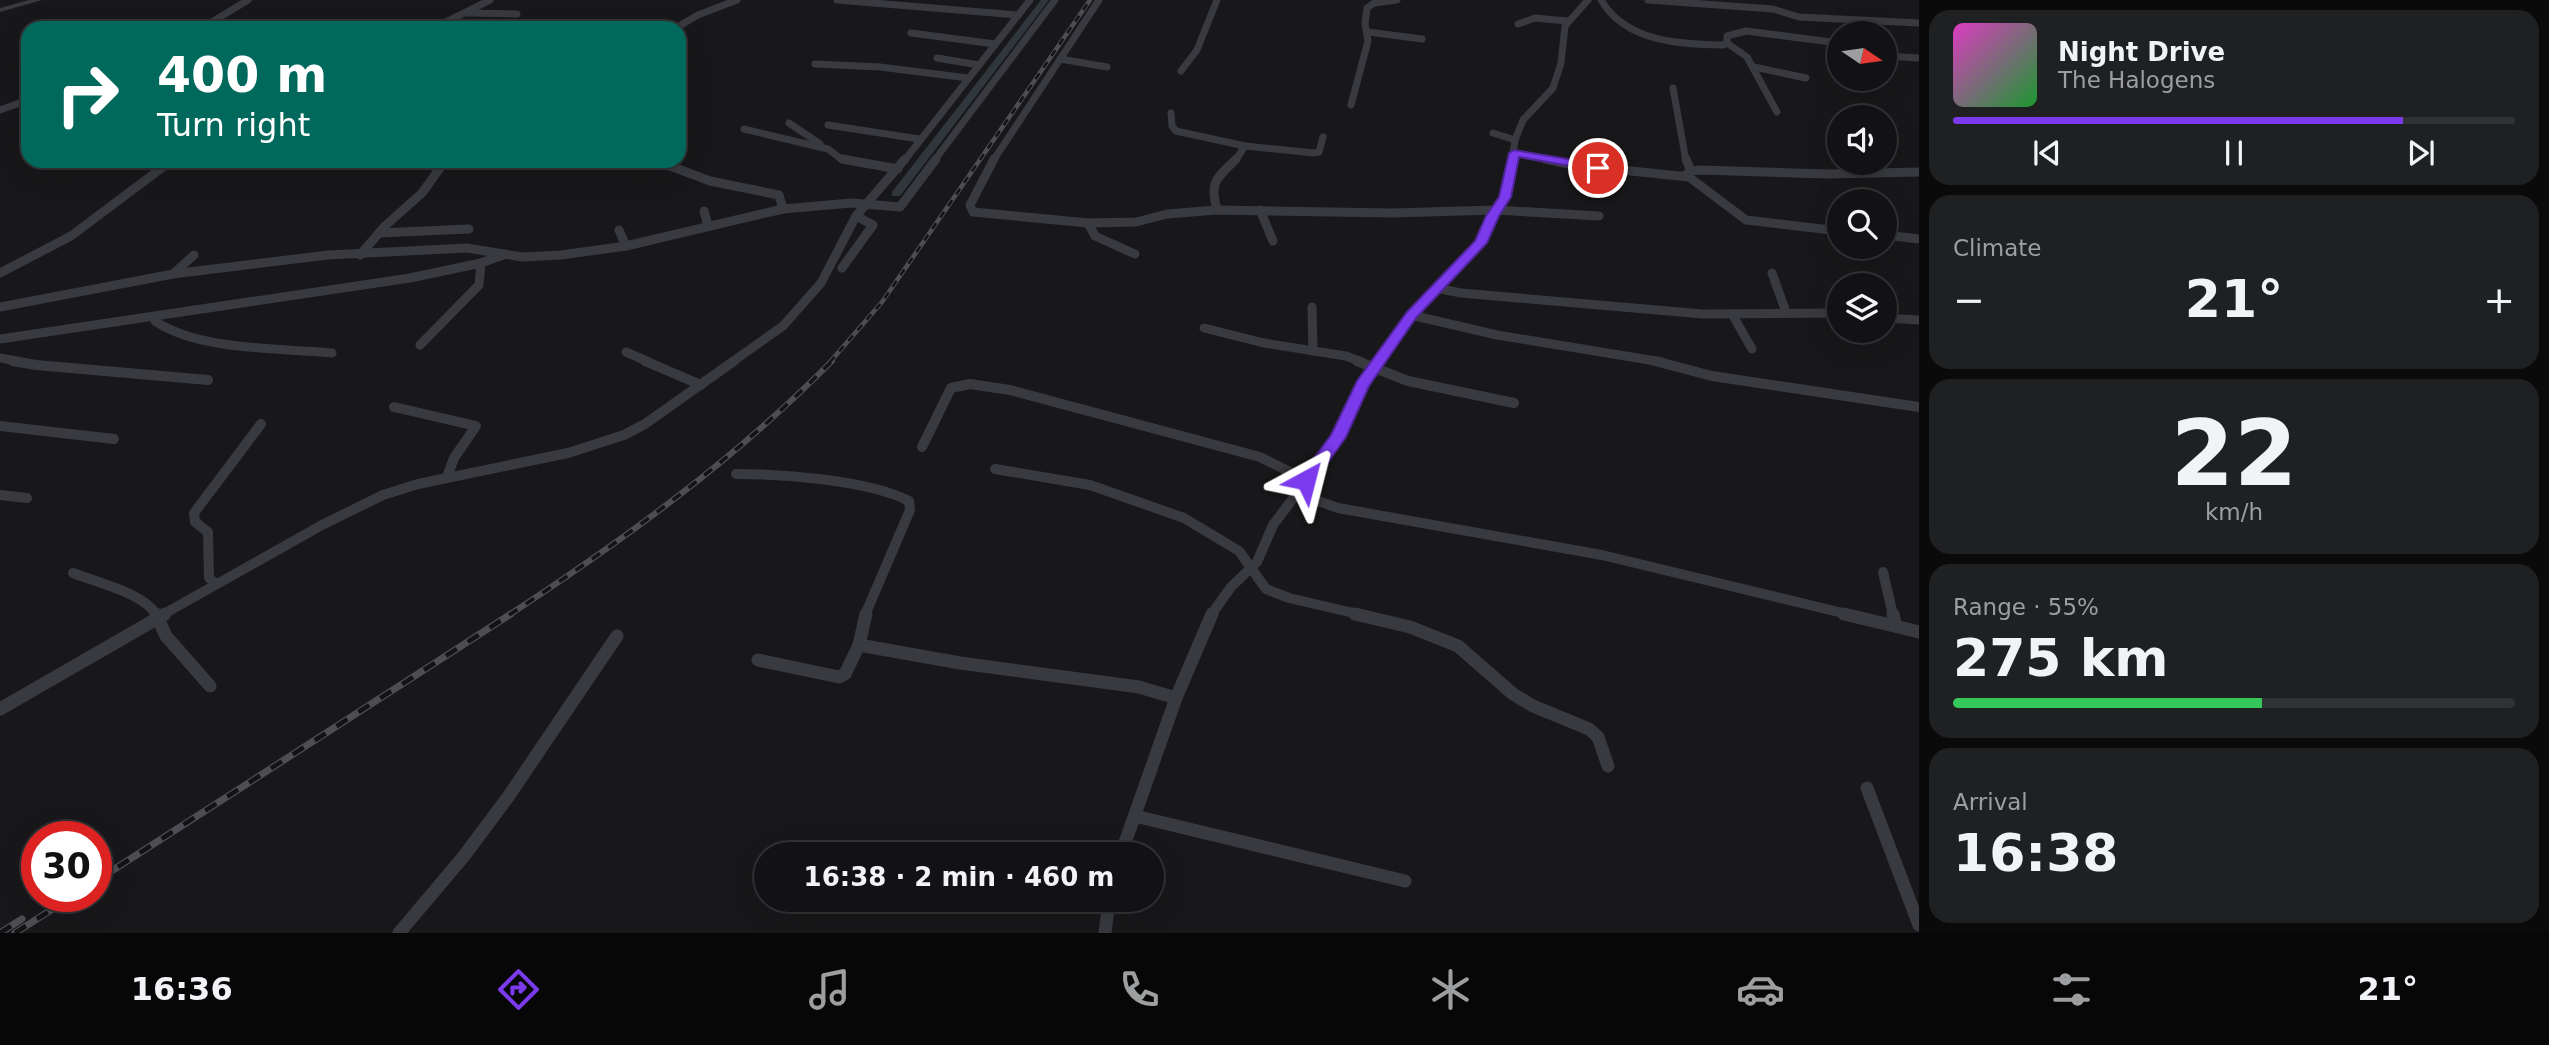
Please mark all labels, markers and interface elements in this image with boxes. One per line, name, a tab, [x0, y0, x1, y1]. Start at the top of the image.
north arrow	[1827, 21, 1897, 91]
map controls	[1827, 21, 1897, 343]
text: Night Drive	[2058, 37, 2225, 67]
text: 400 m	[157, 47, 327, 104]
icon: right	[42, 49, 133, 140]
text: The Halogens	[2058, 67, 2215, 93]
button: sound	[1827, 105, 1897, 175]
text: Turn right	[157, 106, 310, 144]
icon: previous	[2028, 134, 2066, 172]
icon: pause	[2215, 134, 2253, 172]
icon: next	[2402, 134, 2440, 172]
pin	[1568, 138, 1628, 198]
icon: arrive	[1579, 149, 1617, 187]
button: search	[1827, 189, 1897, 259]
text: Climate	[1953, 235, 2042, 261]
text: 21°	[2185, 269, 2283, 329]
button: layers	[1827, 273, 1897, 343]
text: −	[1953, 278, 1985, 322]
text: +	[2483, 278, 2515, 322]
text: 22	[2171, 401, 2297, 506]
position arrow	[1269, 443, 1343, 517]
text: km/h	[2205, 499, 2263, 525]
text: Range · 55%	[1953, 594, 2099, 620]
text: 275 km	[1953, 628, 2168, 688]
text: Arrival	[1953, 789, 2028, 815]
speed limit sign: 30	[21, 821, 112, 912]
text: 16:38	[1953, 823, 2119, 883]
text: 16:38 · 2 min · 460 m	[804, 862, 1114, 892]
icon: directions	[494, 965, 543, 1014]
icon: music	[805, 965, 854, 1014]
icon: phone	[1115, 965, 1164, 1014]
icon: climate	[1426, 965, 1475, 1014]
icon: car	[1736, 965, 1785, 1014]
icon: filters	[2047, 965, 2096, 1014]
text: 16:36	[131, 970, 233, 1008]
text: 21°	[2358, 970, 2418, 1008]

